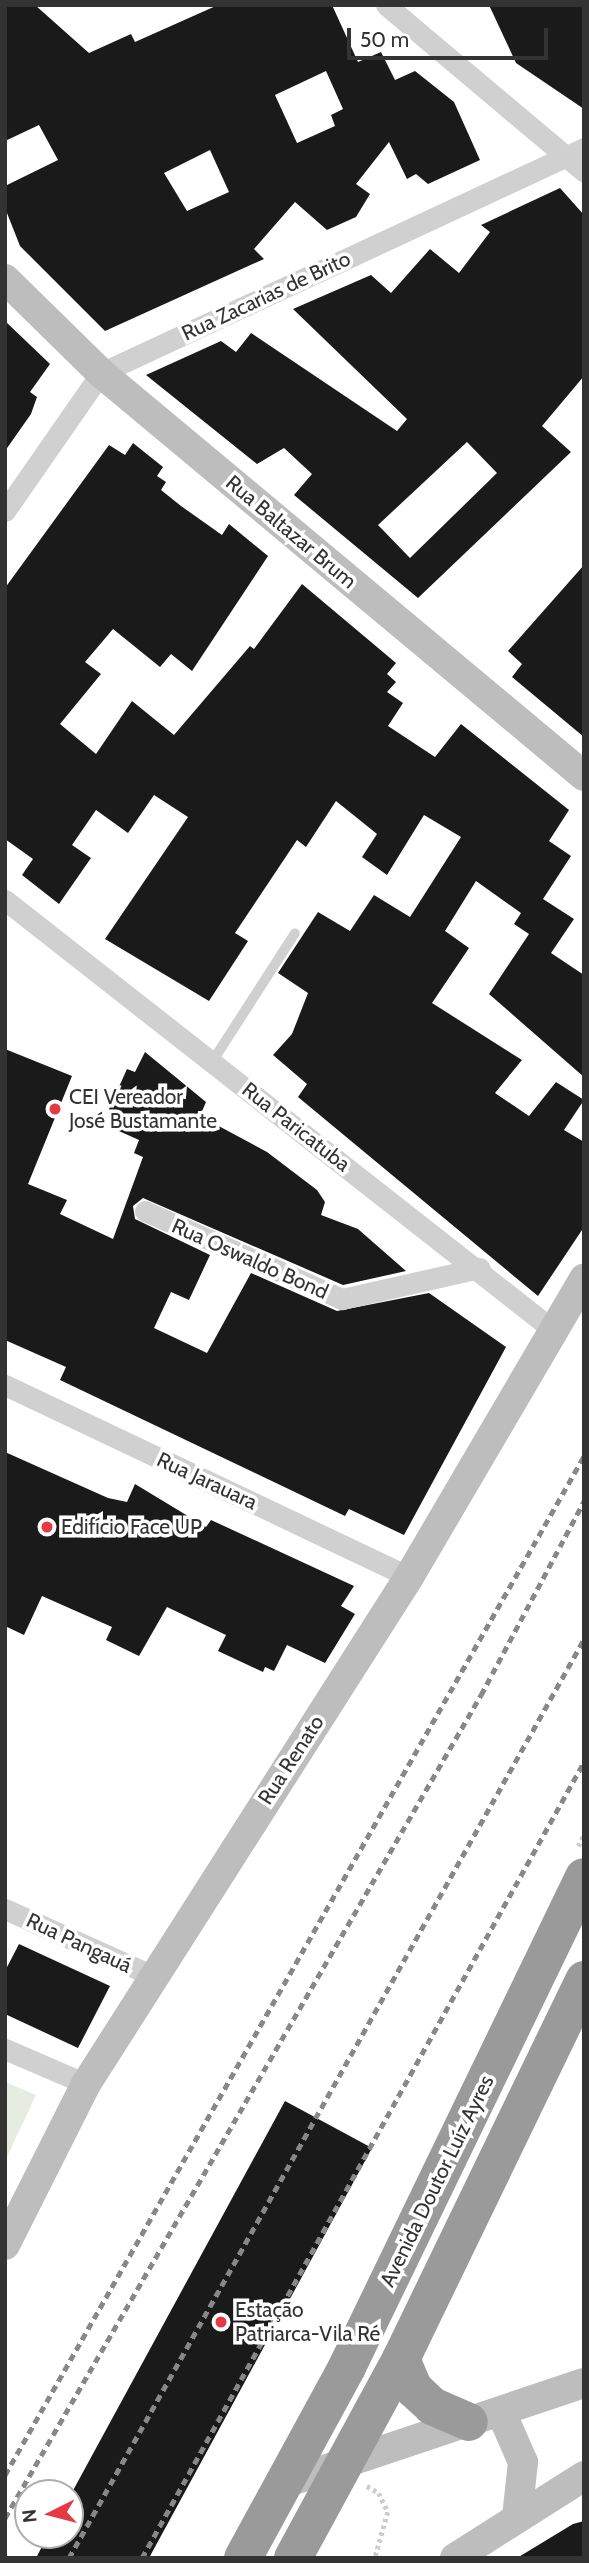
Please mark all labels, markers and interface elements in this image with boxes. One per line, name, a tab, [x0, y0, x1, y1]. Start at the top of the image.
scale bar	[351, 14, 552, 58]
text: 50 m	[360, 27, 409, 52]
street label: Rua Zacarias de Brito	[178, 246, 354, 346]
street label: Rua Baltazar Brum	[221, 470, 361, 594]
street label: Rua Paricatuba	[237, 1077, 355, 1177]
place label: CEI Vereador José Bustamante	[69, 1084, 217, 1134]
marker: CEI Vereador José Bustamante	[47, 1101, 63, 1117]
street label: Rua Oswaldo Bond	[168, 1213, 332, 1305]
street label: Rua Jarauara	[153, 1447, 261, 1515]
place label: Edifício Face UP	[61, 1514, 202, 1540]
marker: Edifício Face UP	[39, 1519, 55, 1535]
street label: Rua Renato	[253, 1711, 329, 1809]
street label: Rua Pangauá	[22, 1908, 136, 1978]
street label: Avenida Doutor Luíz Ayres	[375, 2071, 499, 2291]
place label: Estação Patriarca-Vila Ré	[235, 2297, 380, 2347]
marker: Estação Patriarca-Vila Ré	[213, 2314, 229, 2330]
north arrow	[14, 2479, 84, 2549]
text: N	[17, 2508, 42, 2524]

